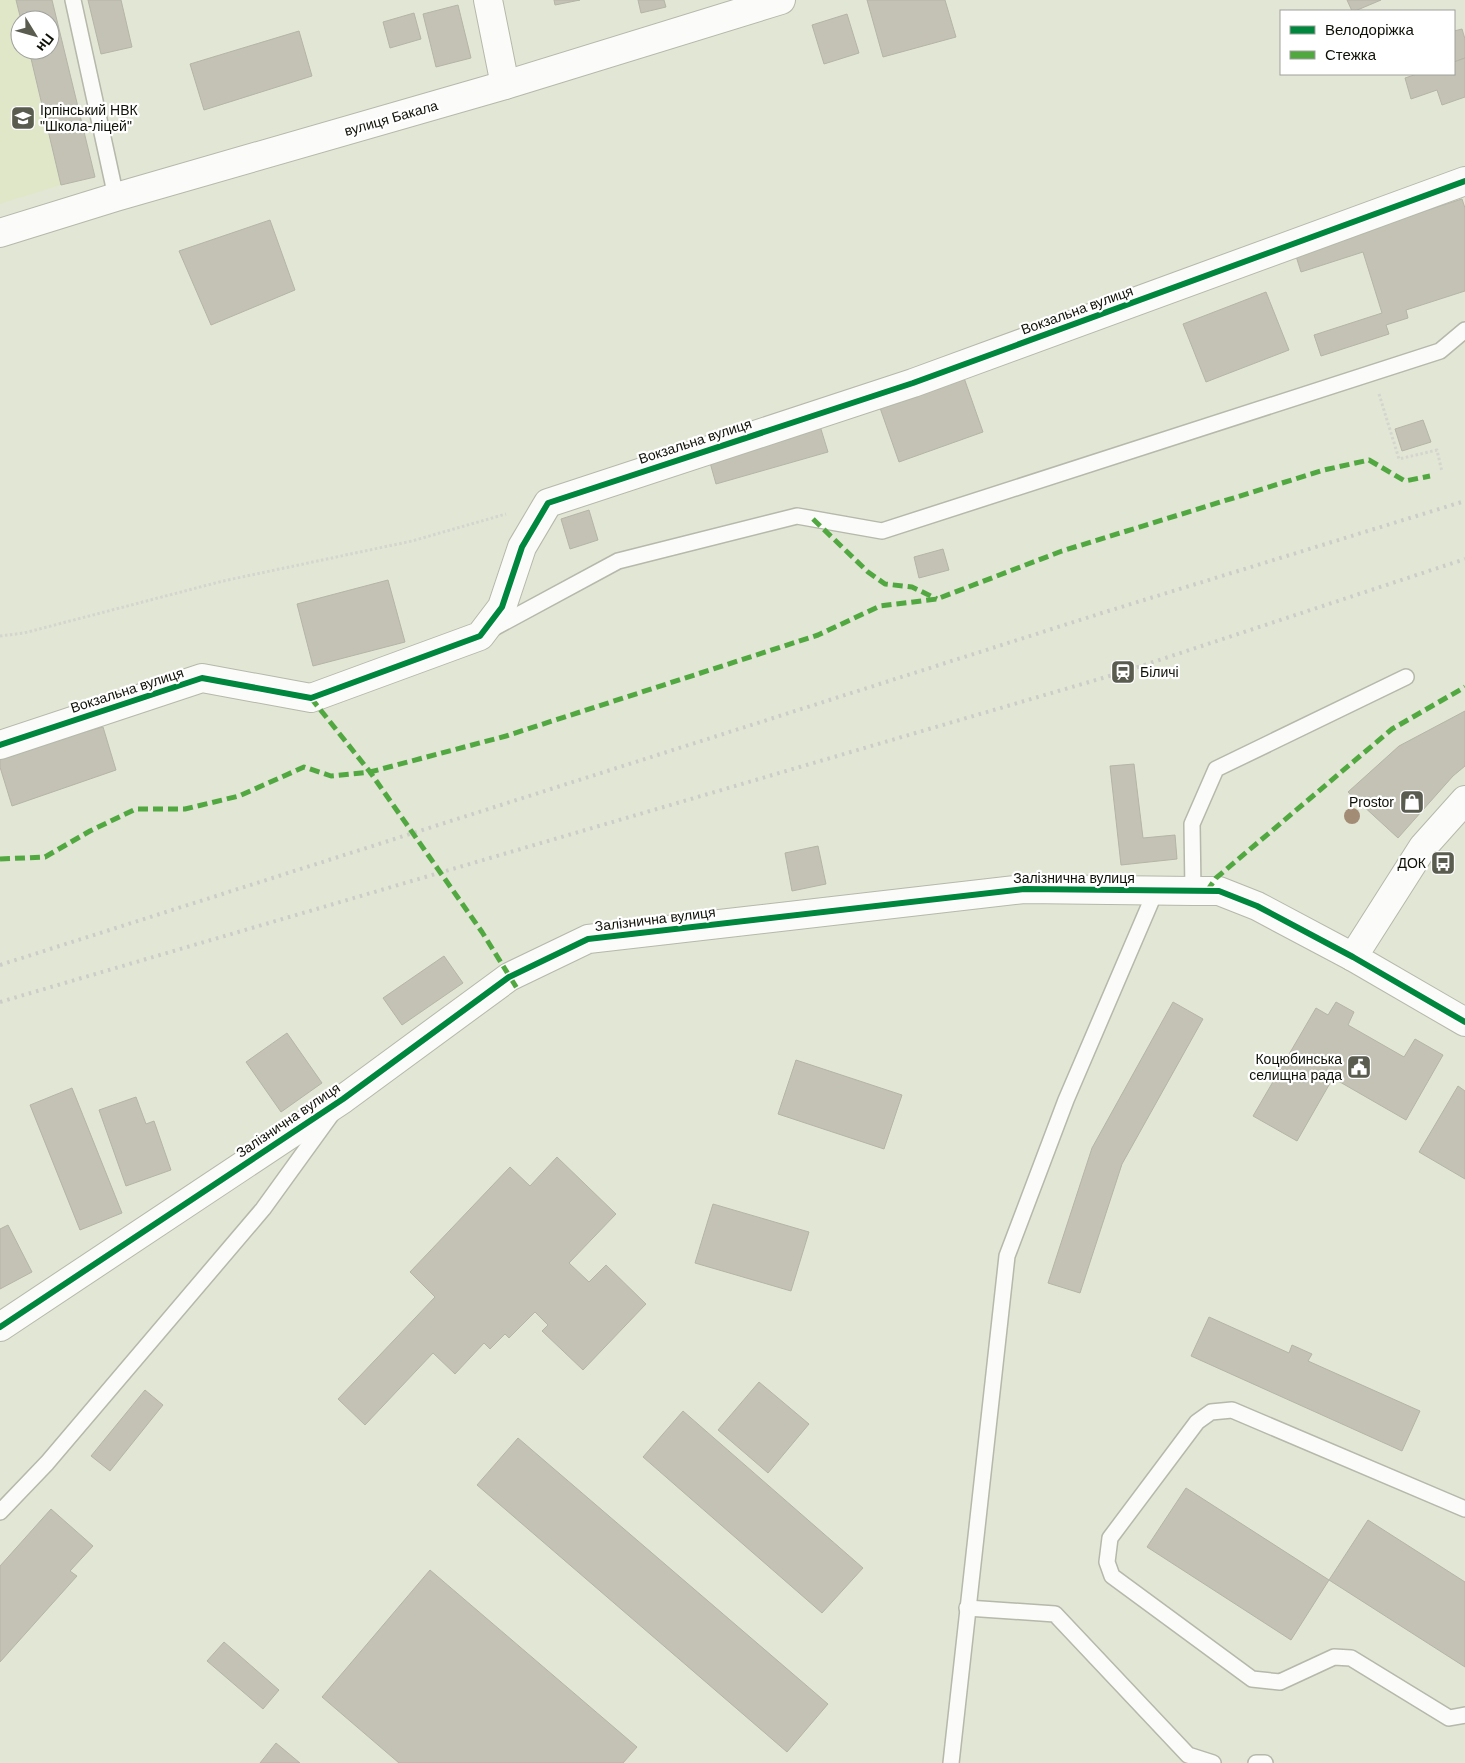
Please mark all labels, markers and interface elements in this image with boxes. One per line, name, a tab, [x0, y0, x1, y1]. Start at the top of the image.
north arrow	[10, 10, 60, 60]
legend	[1280, 10, 1455, 75]
text: Велодоріжка	[1325, 21, 1414, 38]
text: Пн	[33, 31, 57, 55]
text: Стежка	[1325, 46, 1377, 63]
street label: вулиця Бакала	[342, 97, 440, 139]
place label: Ірпінський НВК "Школа-ліцей"	[40, 102, 138, 134]
school or university icon: Ірпінський НВК "Школа-ліцей"	[10, 105, 36, 131]
street label: Вокзальна вулиця	[1019, 282, 1135, 338]
street label: Вокзальна вулиця	[636, 415, 754, 467]
station icon: Біличі	[1110, 659, 1136, 685]
street label: Вокзальна вулиця	[68, 664, 186, 716]
place label: Біличі	[1140, 664, 1179, 680]
shop icon: Prostor	[1399, 789, 1425, 815]
place label: Prostor	[1349, 794, 1394, 810]
bus stop icon: ДОК	[1430, 850, 1456, 876]
place label: ДОК	[1397, 855, 1427, 871]
street label: Залізнична вулиця	[1013, 870, 1135, 886]
street label: Залізнична вулиця	[594, 904, 716, 934]
place label: Коцюбинська селищна рада	[1249, 1051, 1342, 1083]
public building icon: Коцюбинська селищна рада	[1346, 1054, 1372, 1080]
street label: Залізнична вулиця	[233, 1079, 343, 1161]

